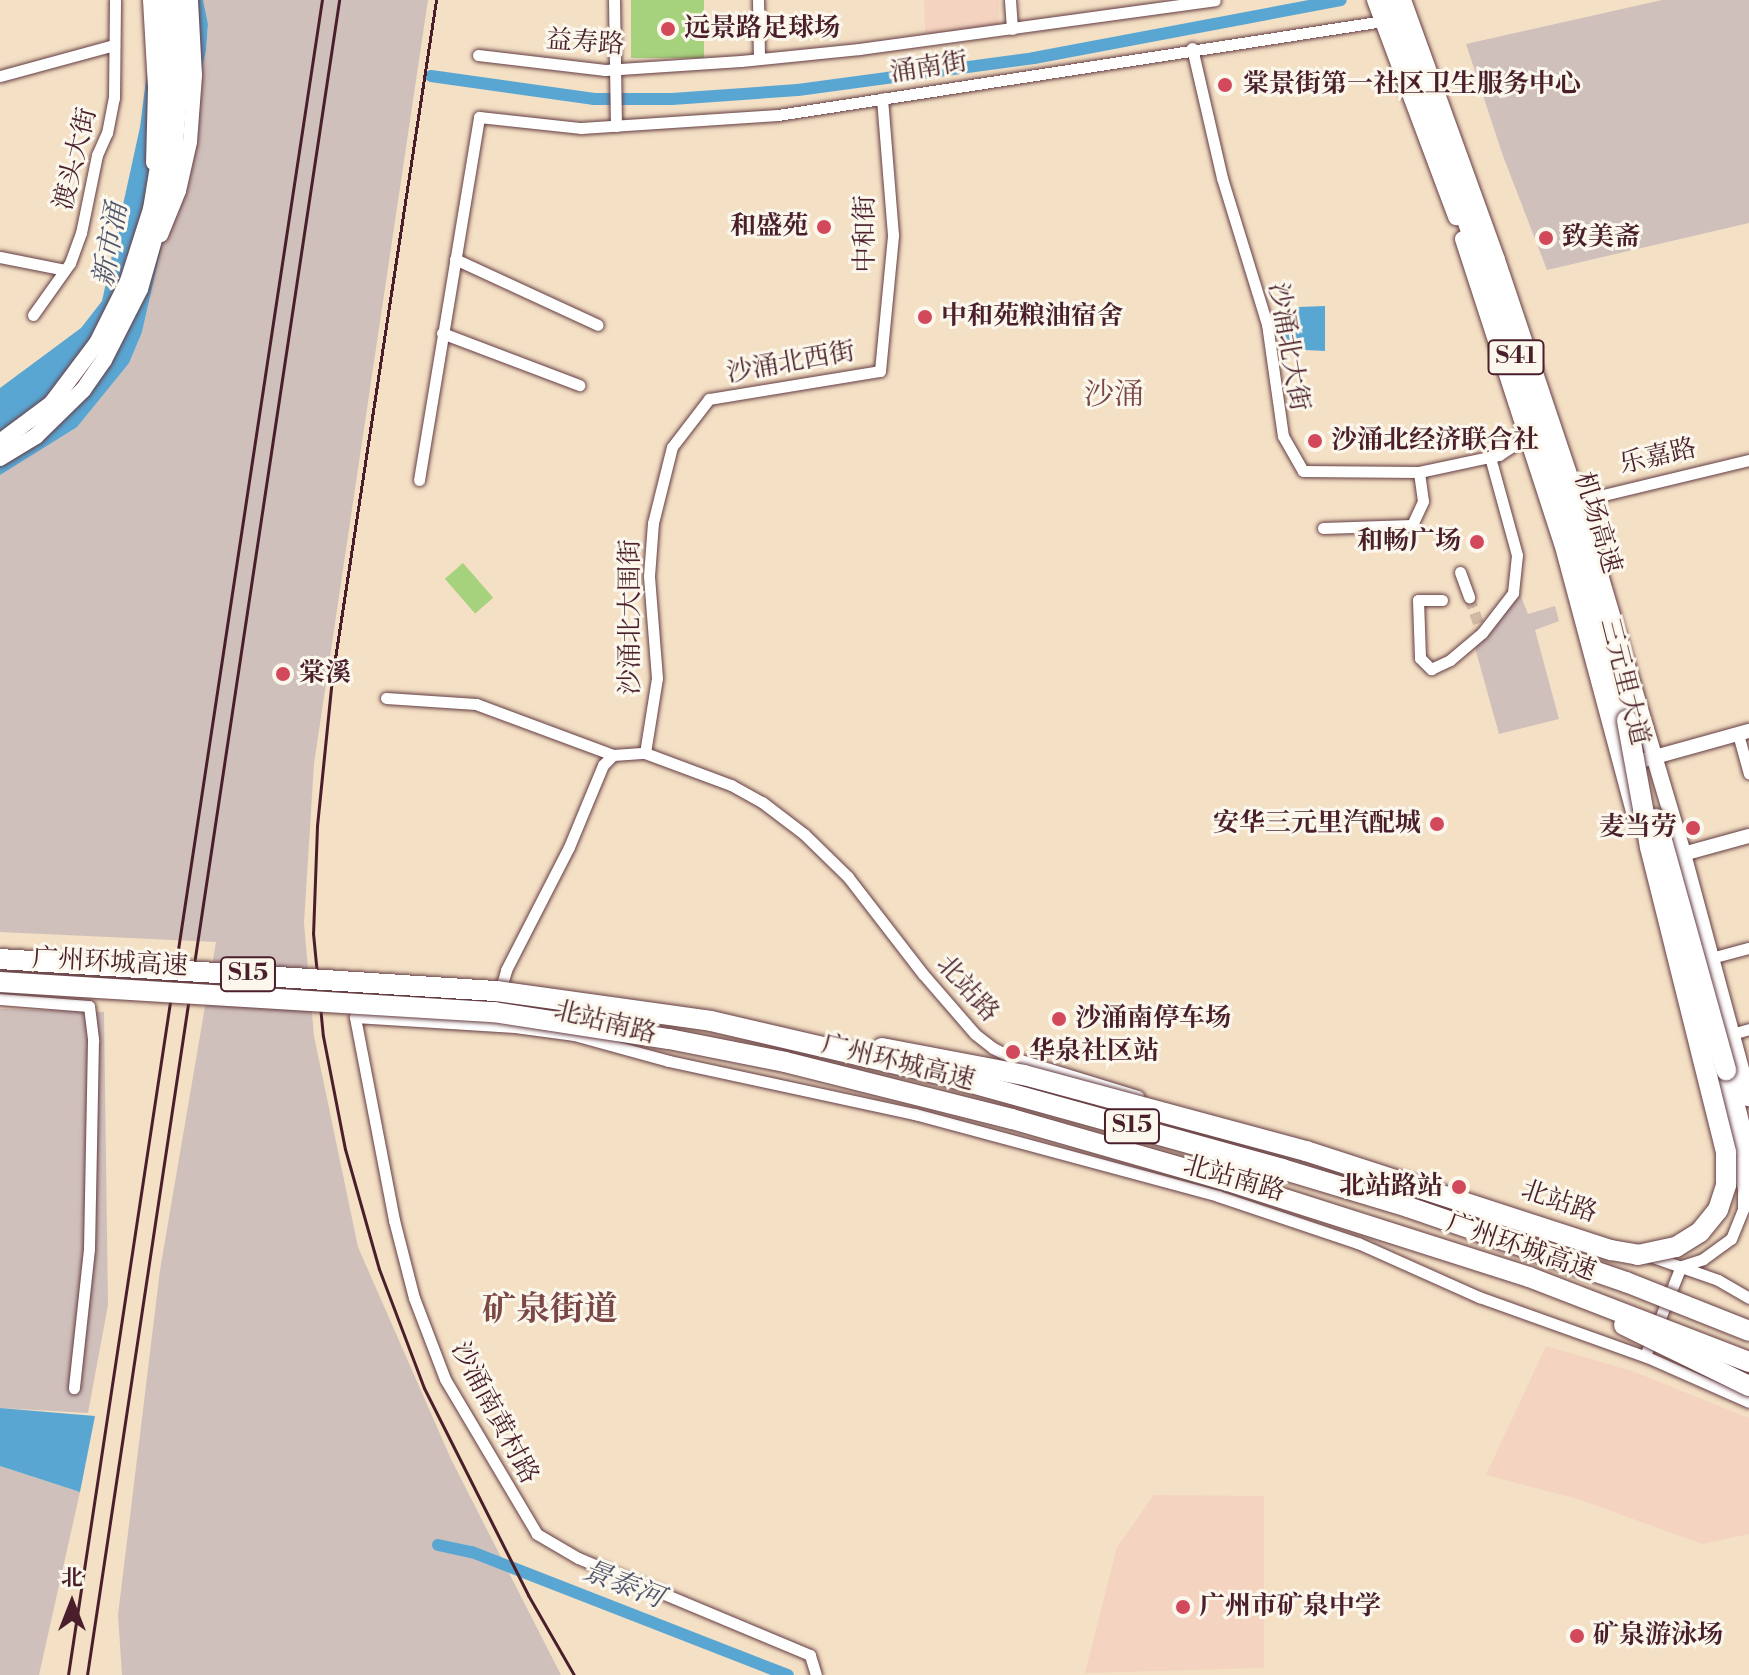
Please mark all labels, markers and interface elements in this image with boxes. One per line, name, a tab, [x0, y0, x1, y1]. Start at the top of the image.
place label: 远景路足球场	[684, 13, 840, 45]
marker: 远景路足球场	[659, 20, 677, 38]
street label: 益寿路	[545, 25, 625, 61]
street label: 涌南街	[888, 46, 970, 90]
place label: 棠景街第一社区卫生服务中心	[1243, 69, 1581, 101]
marker: 棠景街第一社区卫生服务中心	[1214, 74, 1236, 96]
street label: 渡头大街	[48, 105, 104, 213]
street label: 中和街	[850, 195, 882, 273]
water label: 新市涌	[87, 201, 135, 289]
place label: 和盛苑	[730, 211, 808, 243]
marker: 和盛苑	[815, 218, 833, 236]
place label: 致美斋	[1562, 222, 1640, 254]
marker: 致美斋	[1537, 229, 1555, 247]
street label: 沙涌北大街	[1261, 280, 1315, 414]
place label: 中和苑粮油宿舍	[941, 301, 1123, 333]
marker: 中和苑粮油宿舍	[916, 308, 934, 326]
street label: 沙涌北西街	[724, 336, 858, 390]
road number: S41	[1486, 337, 1546, 377]
district label: 沙涌	[1084, 377, 1144, 413]
place label: 沙涌北经济联合社	[1331, 425, 1539, 457]
marker: 沙涌北经济联合社	[1306, 432, 1324, 450]
street label: 乐嘉路	[1616, 433, 1700, 481]
street label: 机场高速	[1567, 469, 1627, 577]
place label: 和畅广场	[1357, 526, 1461, 558]
marker: 和畅广场	[1468, 533, 1486, 551]
street label: 沙涌北大围街	[615, 539, 647, 695]
street label: 三元里大道	[1593, 615, 1655, 749]
place label: 棠溪	[299, 658, 351, 690]
marker: 棠溪	[274, 665, 292, 683]
place label: 安华三元里汽配城	[1213, 808, 1421, 840]
place label: 麦当劳	[1599, 812, 1677, 844]
marker: 安华三元里汽配城	[1428, 815, 1446, 833]
marker: 麦当劳	[1684, 819, 1702, 837]
street label: 广州环城高速	[31, 943, 189, 983]
street label: 北站路	[929, 950, 1005, 1028]
road number: S15	[218, 954, 278, 994]
street label: 北站南路	[551, 995, 659, 1051]
place label: 沙涌南停车场	[1075, 1003, 1231, 1035]
marker: 沙涌南停车场	[1050, 1010, 1068, 1028]
street label: 广州环城高速	[819, 1029, 977, 1097]
place label: 华泉社区站	[1029, 1036, 1159, 1068]
marker: 华泉社区站	[1004, 1043, 1022, 1061]
road number: S15	[1102, 1106, 1162, 1146]
street label: 北站南路	[1180, 1150, 1288, 1208]
place label: 北站路站	[1339, 1171, 1443, 1203]
street label: 北站路	[1517, 1175, 1601, 1229]
marker: 北站路站	[1450, 1178, 1468, 1196]
street label: 广州环城高速	[1442, 1208, 1600, 1288]
district label: 矿泉街道	[482, 1291, 618, 1331]
street label: 沙涌南黄村路	[444, 1337, 544, 1489]
water label: 景泰河	[578, 1554, 668, 1616]
north arrow	[32, 1563, 112, 1643]
text: 北	[61, 1565, 83, 1592]
place label: 广州市矿泉中学	[1199, 1591, 1381, 1623]
marker: 广州市矿泉中学	[1174, 1598, 1192, 1616]
place label: 矿泉游泳场	[1593, 1620, 1723, 1652]
marker: 矿泉游泳场	[1568, 1627, 1586, 1645]

